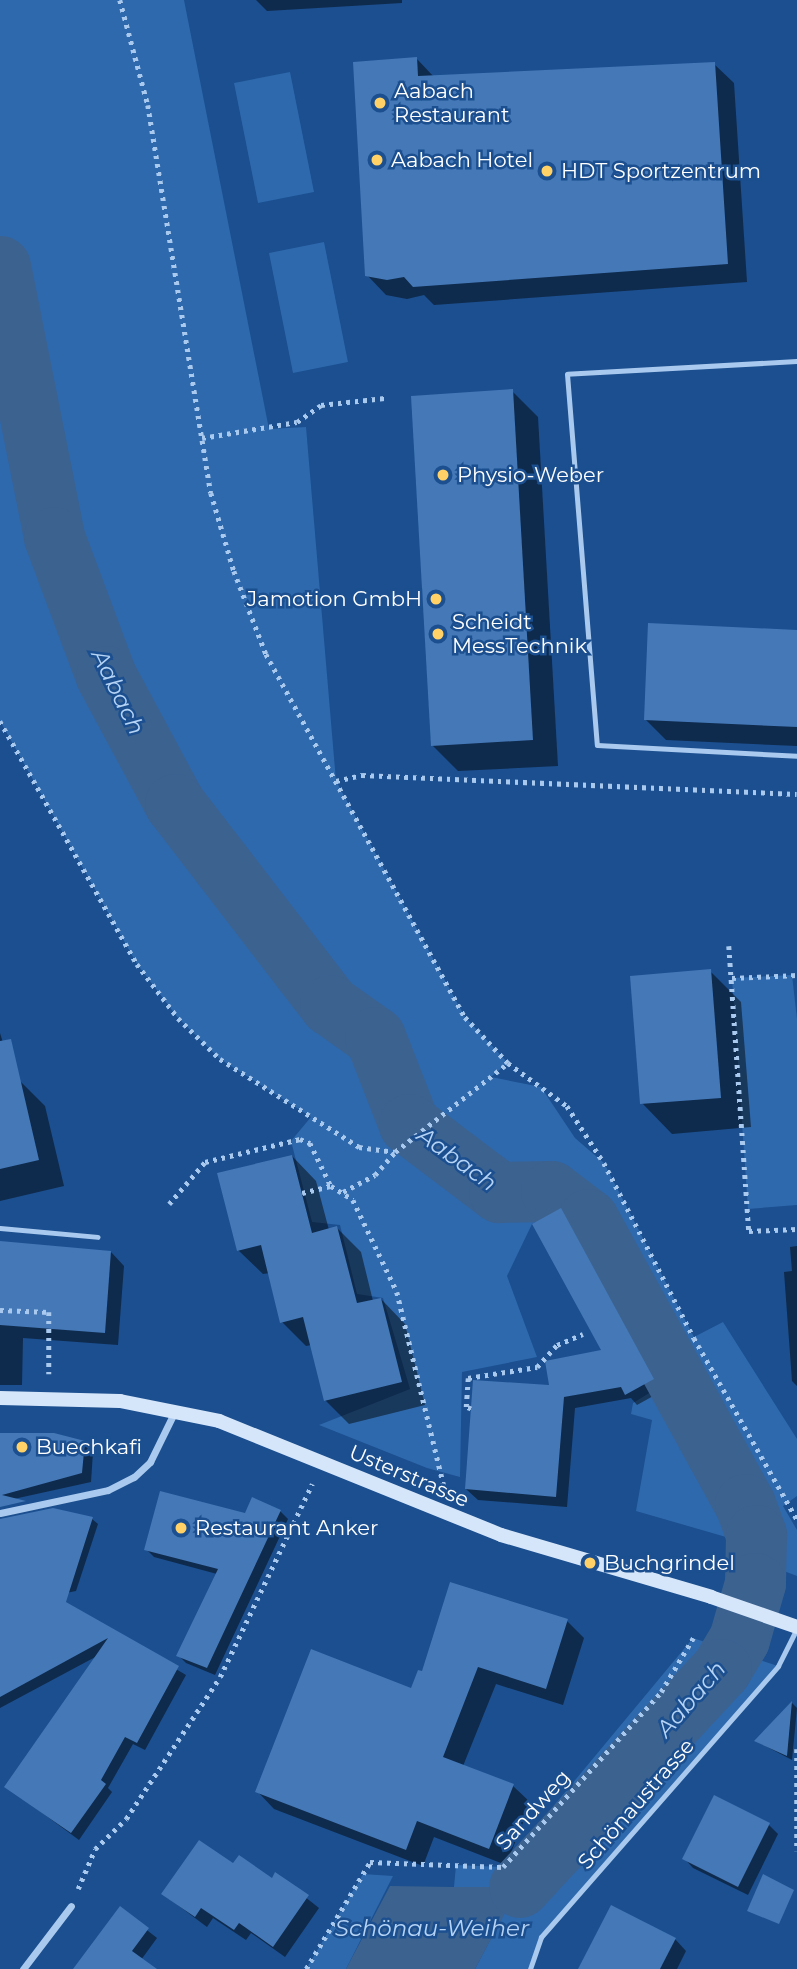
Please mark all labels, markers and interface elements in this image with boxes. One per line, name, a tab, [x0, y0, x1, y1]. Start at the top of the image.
place label: Aabach Restaurant	[394, 78, 509, 128]
marker: Aabach Restaurant	[372, 95, 388, 111]
place label: Aabach Hotel	[391, 147, 533, 173]
marker: Aabach Hotel	[369, 152, 385, 168]
place label: HDT Sportzentrum	[561, 158, 761, 184]
marker: HDT Sportzentrum	[539, 163, 555, 179]
place label: Physio-Weber	[457, 462, 604, 488]
marker: Physio-Weber	[435, 467, 451, 483]
place label: Jamotion GmbH	[247, 586, 422, 612]
marker: Jamotion GmbH	[428, 591, 444, 607]
place label: Scheidt MessTechnik	[452, 609, 587, 659]
marker: Scheidt MessTechnik	[430, 626, 446, 642]
water label: Aabach	[86, 645, 150, 739]
water label: Aabach	[412, 1121, 502, 1197]
place label: Buechkafi	[36, 1434, 142, 1460]
marker: Buechkafi	[14, 1439, 30, 1455]
street label: Usterstrasse	[345, 1439, 473, 1513]
place label: Restaurant Anker	[195, 1515, 378, 1541]
marker: Restaurant Anker	[173, 1520, 189, 1536]
place label: Buchgrindel	[604, 1550, 735, 1576]
marker: Buchgrindel	[582, 1555, 598, 1571]
water label: Aabach	[651, 1655, 731, 1743]
street label: Schönaustrasse	[573, 1734, 699, 1874]
street label: Sandweg	[491, 1765, 575, 1855]
water label: Schönau-Weiher	[335, 1914, 529, 1942]

